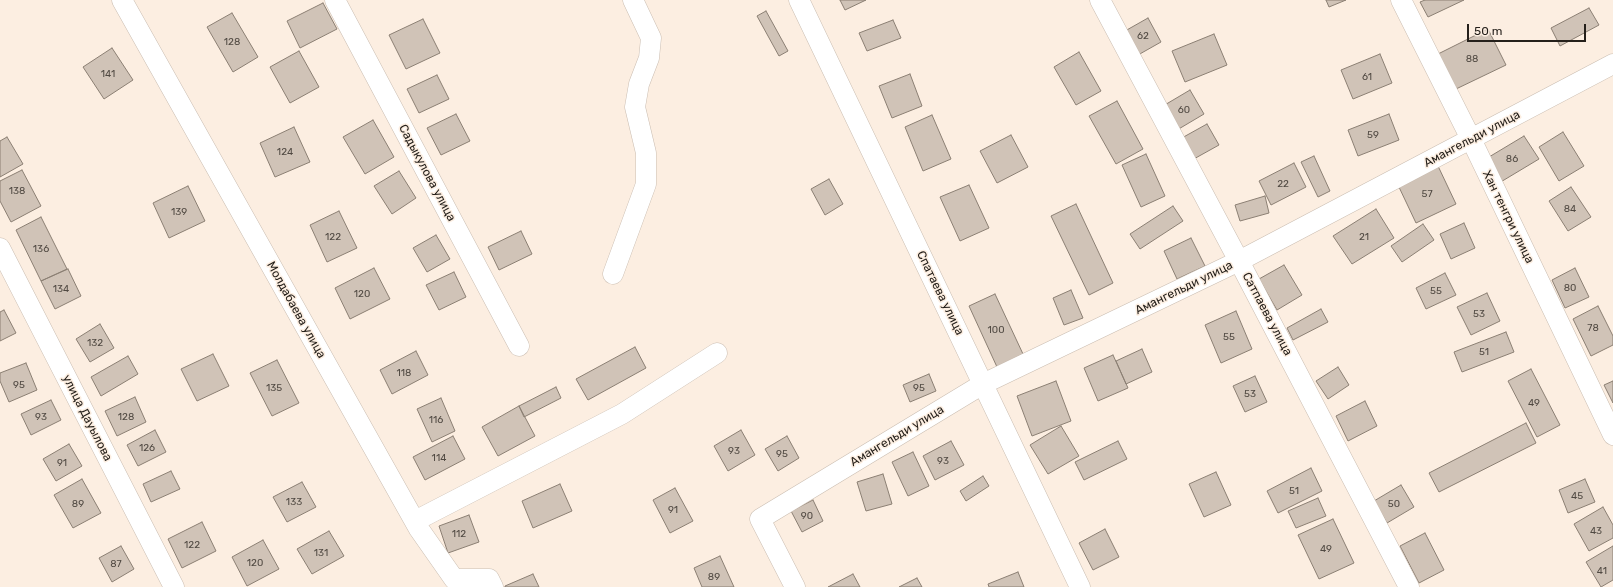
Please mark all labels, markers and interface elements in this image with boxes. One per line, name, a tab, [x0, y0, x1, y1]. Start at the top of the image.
scale bar	[1469, 16, 1588, 42]
text: 50 m	[1474, 24, 1502, 38]
house number: 62	[1137, 30, 1149, 42]
house number: 128	[224, 36, 240, 48]
house number: 88	[1466, 53, 1478, 65]
house number: 141	[101, 68, 115, 80]
house number: 61	[1362, 71, 1372, 83]
house number: 60	[1178, 104, 1190, 116]
street label: Амангельди улица	[1421, 108, 1523, 170]
street label: Садыкулова улица	[395, 122, 459, 224]
house number: 59	[1367, 129, 1379, 141]
house number: 124	[277, 146, 293, 158]
house number: 86	[1506, 153, 1518, 165]
street label: Хан тенгри улица	[1479, 168, 1537, 266]
house number: 22	[1277, 178, 1289, 190]
house number: 138	[9, 185, 25, 197]
house number: 57	[1421, 188, 1433, 200]
house number: 84	[1564, 203, 1576, 215]
house number: 139	[171, 206, 187, 218]
house number: 122	[325, 231, 341, 243]
house number: 21	[1359, 231, 1369, 243]
house number: 136	[33, 243, 49, 255]
street label: Спатаева улица	[913, 248, 967, 338]
street label: Амангельди улица	[1133, 258, 1235, 318]
street label: Молдабаева улица	[263, 259, 329, 361]
street label: Сатпаева улица	[1239, 270, 1295, 358]
house number: 80	[1564, 282, 1576, 294]
house number: 134	[53, 283, 69, 295]
house number: 55	[1430, 285, 1442, 297]
house number: 120	[354, 288, 370, 300]
house number: 53	[1473, 308, 1485, 320]
house number: 78	[1587, 322, 1599, 334]
house number: 100	[988, 324, 1004, 336]
house number: 55	[1223, 331, 1235, 343]
house number: 132	[87, 337, 103, 349]
house number: 51	[1479, 346, 1489, 358]
house number: 118	[397, 367, 411, 379]
street label: улица Дауылова	[59, 372, 115, 464]
house number: 95	[13, 379, 25, 391]
house number: 135	[266, 382, 282, 394]
house number: 95	[913, 382, 925, 394]
house number: 53	[1244, 388, 1256, 400]
house number: 49	[1528, 397, 1540, 409]
street label: Амангельди улица	[848, 402, 946, 470]
house number: 93	[35, 411, 47, 423]
house number: 128	[118, 411, 134, 423]
house number: 116	[429, 414, 443, 426]
house number: 126	[139, 442, 155, 454]
house number: 93	[728, 445, 740, 457]
house number: 95	[776, 448, 788, 460]
house number: 114	[432, 452, 446, 464]
house number: 93	[937, 455, 949, 467]
house number: 91	[57, 457, 67, 469]
house number: 51	[1289, 485, 1299, 497]
house number: 45	[1571, 490, 1583, 502]
house number: 133	[286, 496, 302, 508]
house number: 89	[72, 498, 84, 510]
house number: 50	[1388, 498, 1400, 510]
house number: 91	[668, 504, 678, 516]
house number: 90	[801, 510, 813, 522]
house number: 43	[1590, 525, 1602, 537]
house number: 112	[452, 528, 466, 540]
house number: 122	[184, 539, 200, 551]
house number: 49	[1320, 543, 1332, 555]
house number: 131	[314, 547, 328, 559]
house number: 120	[247, 557, 263, 569]
house number: 87	[110, 558, 122, 570]
house number: 41	[1597, 565, 1607, 577]
house number: 89	[708, 571, 720, 583]

